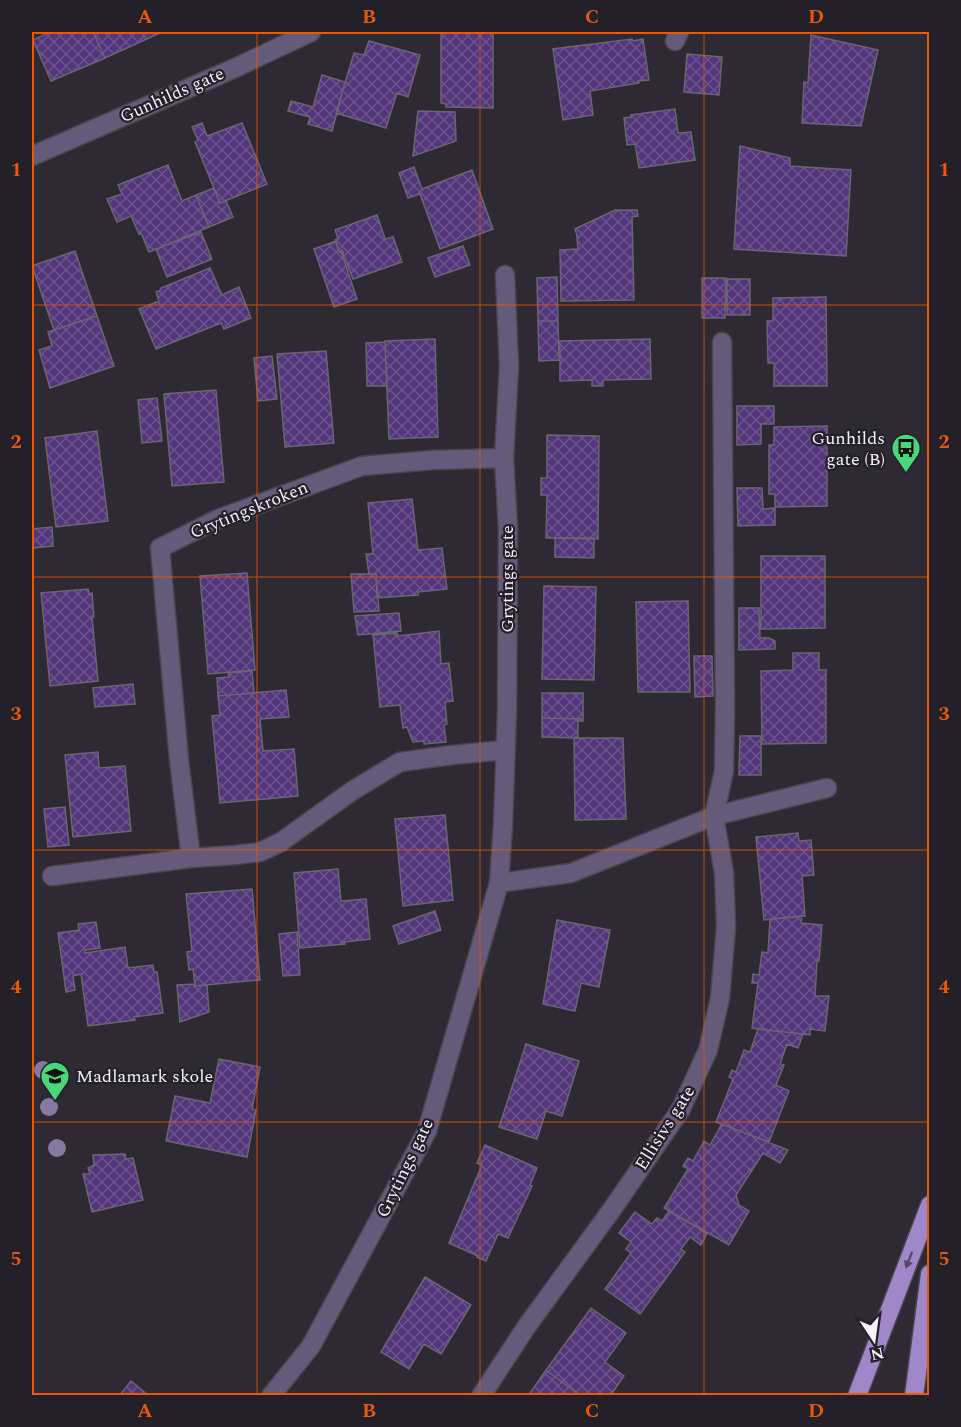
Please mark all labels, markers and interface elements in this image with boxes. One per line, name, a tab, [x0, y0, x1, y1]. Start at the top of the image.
text: A	[137, 2, 153, 32]
text: B	[362, 2, 376, 32]
text: C	[585, 2, 599, 32]
text: D	[808, 2, 824, 32]
street label: Gunhilds gate	[116, 60, 228, 130]
text: 1	[10, 155, 22, 185]
text: 1	[938, 155, 950, 185]
place label: Gunhilds gate (B)	[811, 425, 885, 473]
text: 2	[10, 427, 22, 457]
text: 2	[938, 427, 950, 457]
bus stop icon: Gunhilds gate (B)	[890, 432, 922, 474]
street label: Grytingskroken	[186, 474, 312, 546]
street label: Grytings gate	[494, 525, 521, 633]
text: 3	[10, 699, 22, 729]
text: 3	[938, 699, 950, 729]
text: 4	[10, 972, 22, 1002]
text: 4	[938, 972, 950, 1002]
school or university icon: Madlamark skole	[39, 1060, 71, 1102]
place label: Madlamark skole	[76, 1063, 213, 1090]
street label: Ellisivs gate	[628, 1080, 702, 1176]
street label: Grytings gate	[369, 1114, 441, 1222]
text: 5	[10, 1244, 22, 1274]
text: 5	[938, 1244, 950, 1274]
one-way arrow	[904, 1251, 914, 1269]
north arrow	[844, 1310, 904, 1370]
text: N	[868, 1340, 886, 1367]
text: A	[137, 1396, 153, 1426]
text: B	[362, 1396, 376, 1426]
text: C	[585, 1396, 599, 1426]
text: D	[808, 1396, 824, 1426]

